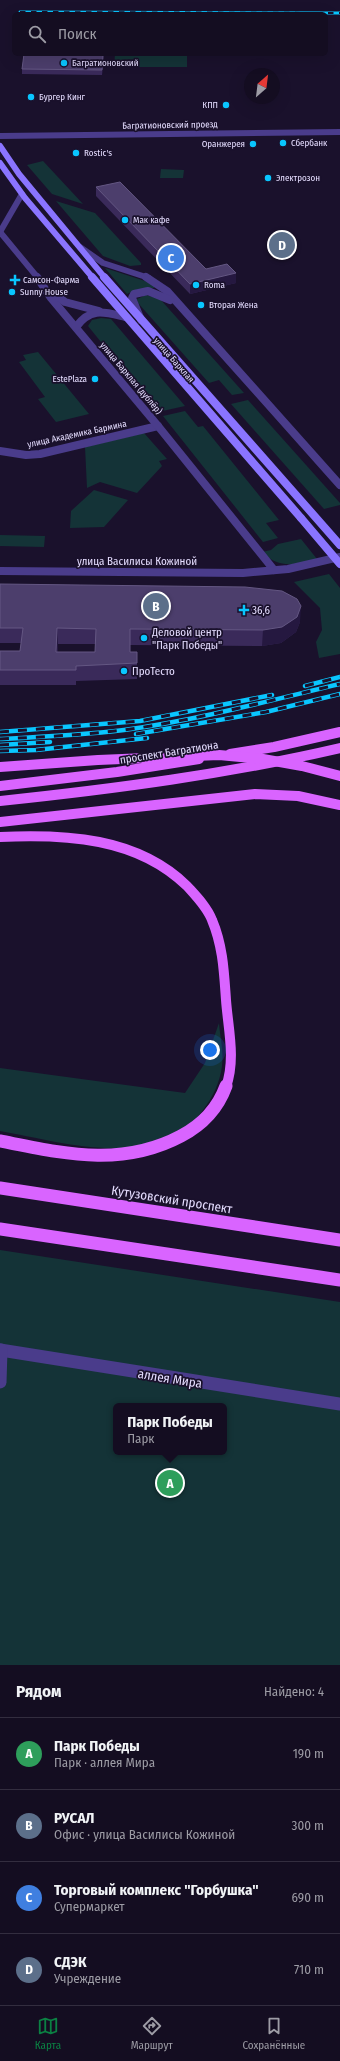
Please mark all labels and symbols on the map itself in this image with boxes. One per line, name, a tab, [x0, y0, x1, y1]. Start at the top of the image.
marker: Багратионовский	[59, 58, 69, 68]
place label: Багратионовский	[72, 58, 139, 68]
north arrow	[244, 68, 280, 104]
marker: Бургер Кинг	[26, 92, 36, 102]
place label: Бургер Кинг	[39, 92, 86, 102]
place label: КПП	[202, 100, 218, 110]
marker: КПП	[221, 100, 231, 110]
street label: Багратионовский проезд	[122, 119, 218, 131]
marker: Сбербанк	[278, 138, 288, 148]
place label: Сбербанк	[291, 138, 328, 148]
place label: Оранжерея	[202, 139, 245, 149]
marker: Оранжерея	[248, 139, 258, 149]
marker: Rostic's	[71, 148, 81, 158]
place label: Rostic's	[84, 148, 112, 158]
marker: Электрозон	[263, 173, 273, 183]
place label: Электрозон	[276, 173, 320, 183]
marker: Мак кафе	[120, 215, 130, 225]
place label: Мак кафе	[133, 215, 170, 225]
pin: D	[269, 230, 295, 260]
pin: C	[158, 243, 184, 273]
marker: Самсон-Фарма	[10, 275, 20, 285]
place label: Самсон-Фарма	[23, 275, 80, 285]
marker: Roma	[191, 280, 201, 290]
place label: Roma	[204, 280, 225, 290]
marker: Sunny House	[7, 287, 17, 297]
place label: Sunny House	[20, 287, 68, 297]
marker: Вторая Жена	[196, 300, 206, 310]
place label: Вторая Жена	[209, 300, 258, 310]
street label: улица Барклая	[152, 335, 196, 385]
street label: улица Барклая (дублёр)	[98, 340, 164, 416]
place label: EstePlaza	[53, 374, 88, 384]
marker: EstePlaza	[90, 374, 100, 384]
street label: улица Академика Бармина	[26, 418, 128, 449]
street label: улица Василисы Кожиной	[77, 555, 197, 568]
pin: B	[143, 591, 169, 621]
place label: 36,6	[252, 604, 271, 617]
marker: 36,6	[239, 605, 249, 615]
place label: Деловой центр "Парк Победы"	[151, 626, 222, 652]
marker: Деловой центр "Парк Победы"	[139, 633, 149, 643]
place label: ПроТесто	[132, 665, 175, 678]
marker: ПроТесто	[119, 666, 129, 676]
street label: проспект Багратиона	[119, 738, 219, 767]
your location	[200, 1040, 220, 1060]
street label: Кутузовский проспект	[110, 1183, 234, 1217]
street label: аллея Мира	[137, 1366, 203, 1391]
pin: A	[157, 1468, 183, 1498]

